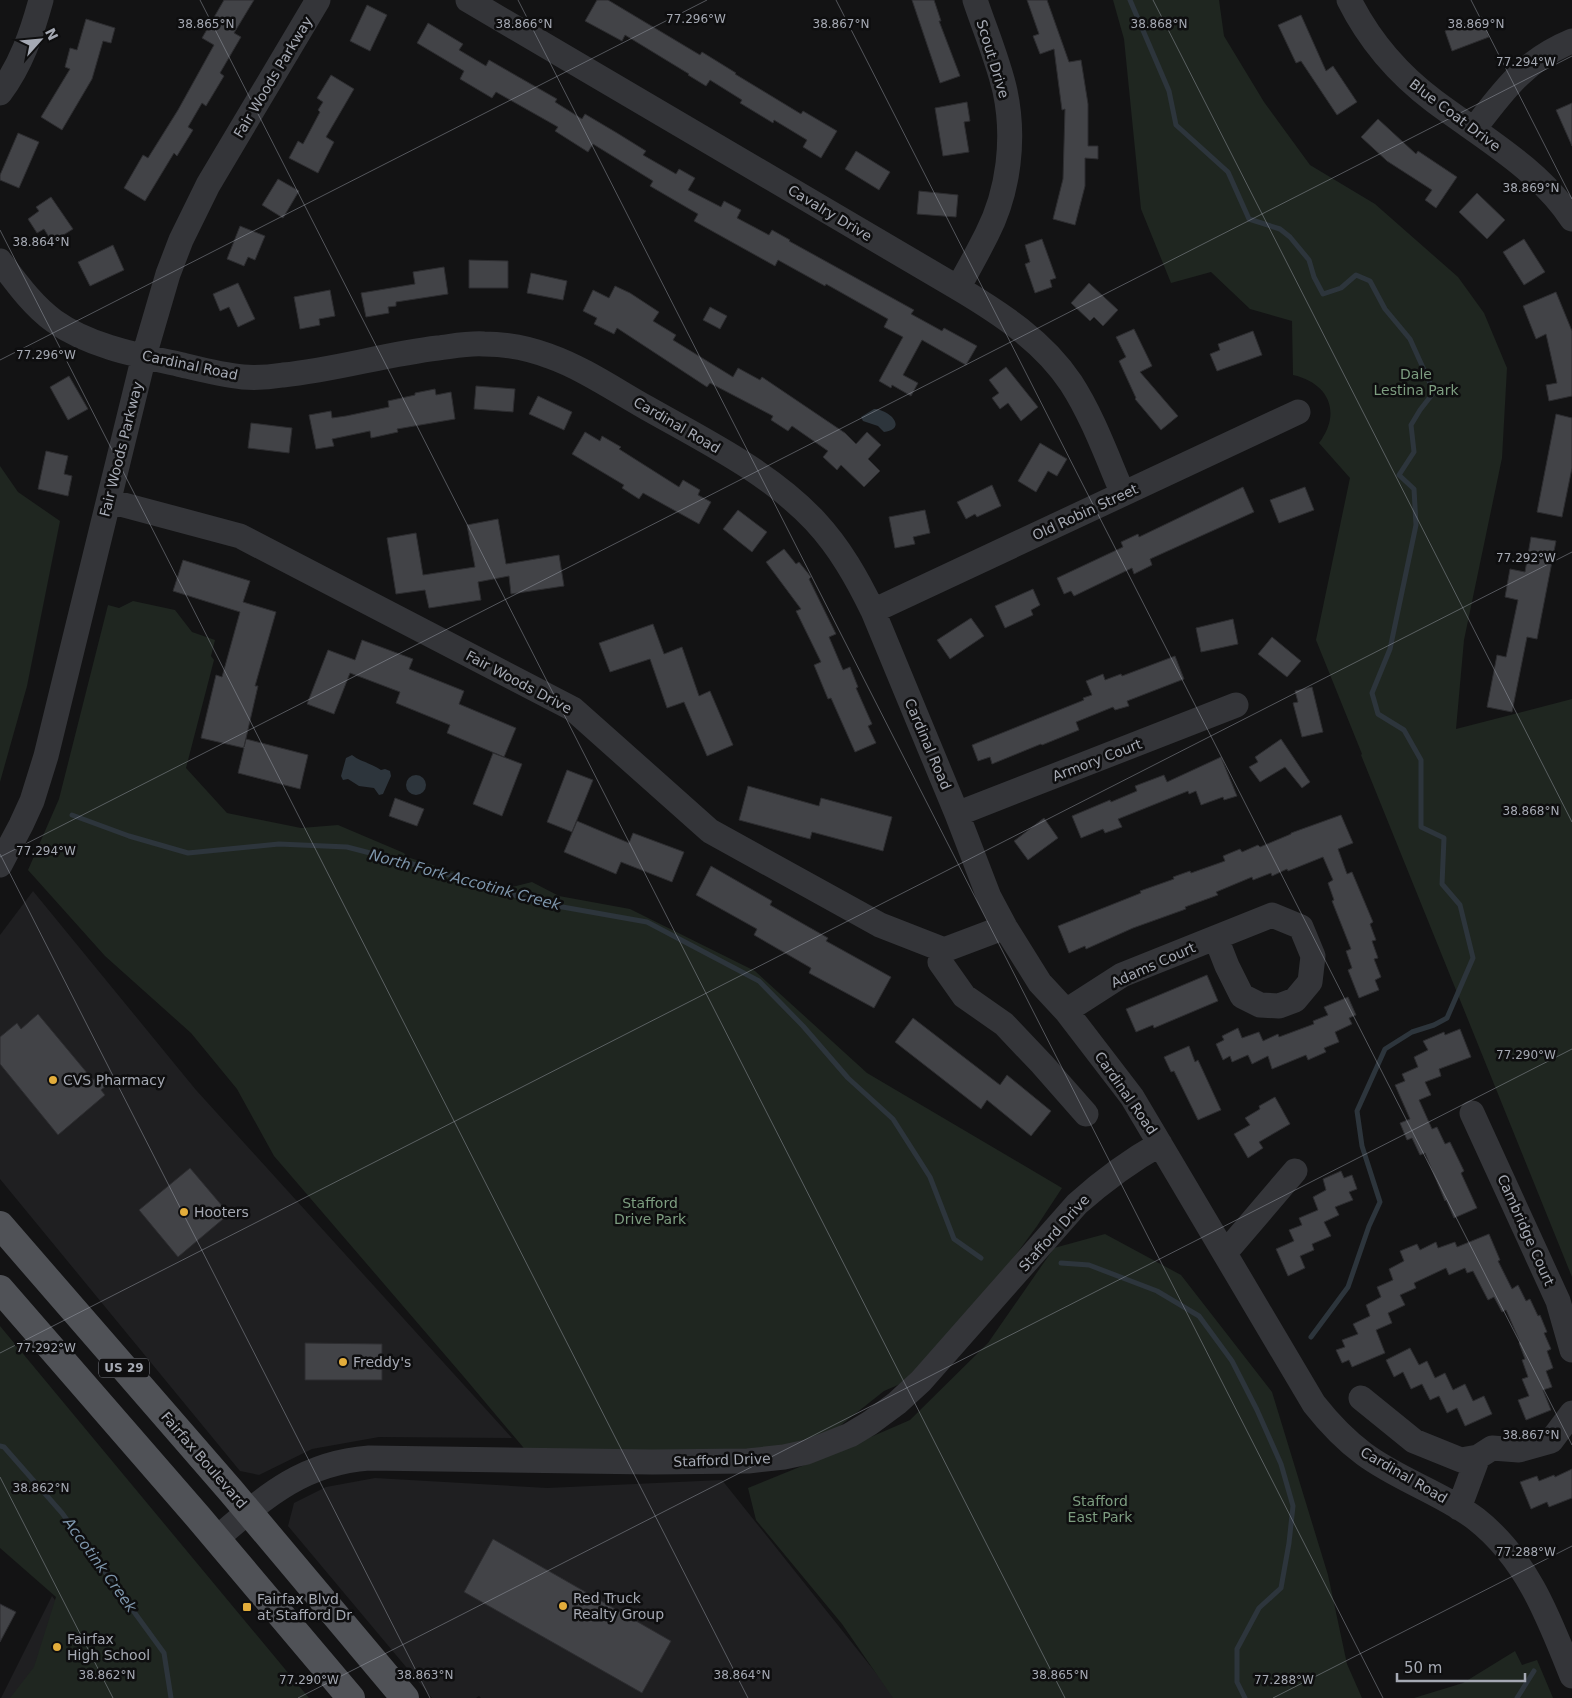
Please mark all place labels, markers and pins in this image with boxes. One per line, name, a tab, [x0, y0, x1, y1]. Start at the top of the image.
place label: CVS Pharmacy	[63, 1072, 165, 1088]
marker: CVS Pharmacy	[47, 1074, 59, 1086]
place label: Hooters	[194, 1204, 249, 1220]
marker: Hooters	[178, 1206, 190, 1218]
place label: Freddy's	[353, 1354, 411, 1370]
marker: Freddy's	[337, 1356, 349, 1368]
place label: Red Truck Realty Group	[573, 1590, 664, 1622]
place label: Fairfax Blvd at Stafford Dr	[257, 1591, 352, 1623]
marker: Red Truck Realty Group	[557, 1600, 569, 1612]
marker: Fairfax Blvd at Stafford Dr	[241, 1601, 253, 1613]
place label: Fairfax High School	[67, 1631, 150, 1663]
marker: Fairfax High School	[51, 1641, 63, 1653]

